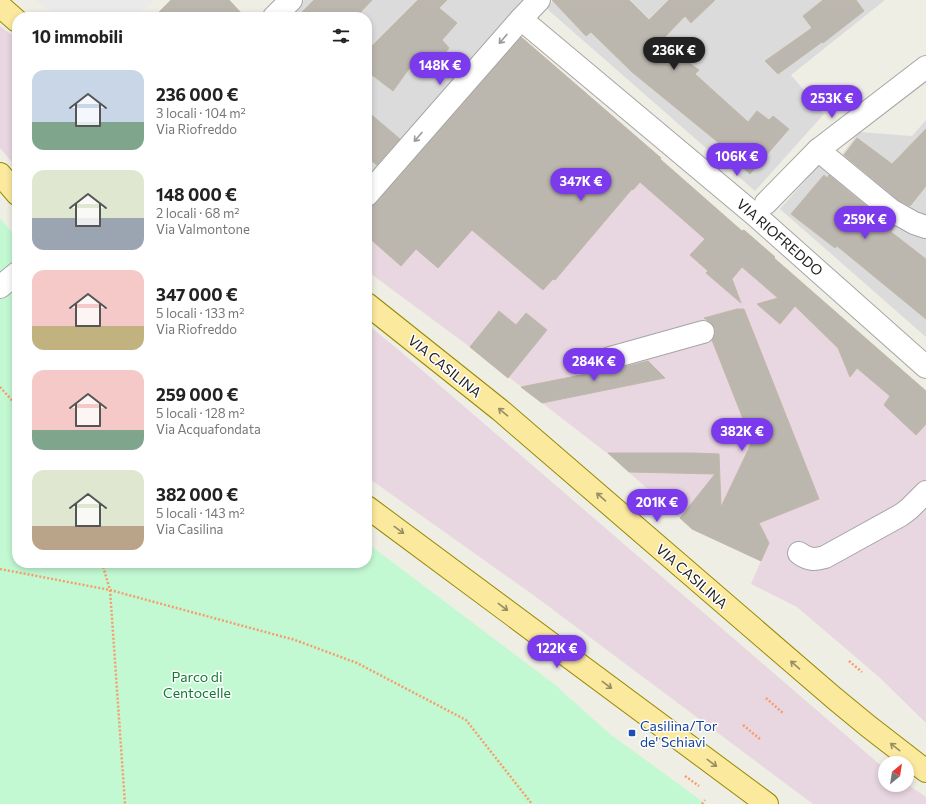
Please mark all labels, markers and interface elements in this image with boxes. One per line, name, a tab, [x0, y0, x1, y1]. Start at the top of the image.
icon: filters	[330, 25, 352, 47]
text: 10 immobili	[32, 26, 123, 47]
one-way arrow	[498, 34, 508, 44]
pin: 236K €	[641, 37, 707, 71]
text: 236K €	[652, 42, 696, 58]
pin: 148K €	[407, 52, 473, 86]
text: 148K €	[419, 57, 461, 73]
text: 236 000 €	[156, 84, 238, 105]
pin: 253K €	[799, 85, 865, 119]
icon: home	[64, 86, 112, 134]
text: 253K €	[810, 90, 854, 106]
text: 3 locali · 104 m²	[156, 105, 246, 121]
text: Via Riofreddo	[156, 121, 237, 137]
one-way arrow	[413, 132, 422, 142]
pin: 106K €	[704, 143, 770, 177]
text: 106K €	[715, 148, 759, 164]
pin: 347K €	[548, 168, 614, 202]
text: 347K €	[559, 173, 603, 189]
text: 148 000 €	[156, 184, 237, 205]
icon: home	[64, 186, 112, 234]
street label: VIA RIOFREDDO	[734, 195, 826, 279]
text: 2 locali · 68 m²	[156, 205, 240, 221]
pin: 259K €	[832, 206, 898, 240]
text: 259K €	[843, 211, 887, 227]
text: Via Valmontone	[156, 221, 250, 237]
text: 347 000 €	[156, 284, 238, 305]
icon: home	[64, 286, 112, 334]
text: 5 locali · 133 m²	[156, 305, 244, 321]
text: Via Riofreddo	[156, 321, 237, 337]
street label: VIA CASILINA	[405, 331, 485, 401]
pin: 284K €	[561, 348, 627, 382]
text: 284K €	[572, 353, 616, 369]
text: 259 000 €	[156, 384, 238, 405]
icon: home	[64, 386, 112, 434]
text: 5 locali · 128 m²	[156, 405, 245, 421]
one-way arrow	[497, 408, 508, 417]
pin: 382K €	[709, 418, 775, 452]
text: Via Acquafondata	[156, 421, 261, 437]
text: 382K €	[720, 423, 764, 439]
text: 382 000 €	[156, 484, 238, 505]
icon: home	[64, 486, 112, 534]
pin: 201K €	[624, 489, 690, 523]
one-way arrow	[596, 492, 607, 501]
text: 201K €	[636, 494, 678, 510]
text: 5 locali · 143 m²	[156, 505, 245, 521]
text: Via Casilina	[156, 521, 223, 537]
one-way arrow	[393, 526, 404, 534]
street label: VIA CASILINA	[653, 540, 732, 612]
one-way arrow	[498, 603, 509, 612]
pin: 122K €	[524, 635, 590, 669]
text: 122K €	[536, 640, 578, 656]
one-way arrow	[789, 660, 800, 669]
park label: Parco di Centocelle	[163, 668, 231, 701]
one-way arrow	[602, 681, 613, 689]
place label: Casilina/Tor de' Schiavi	[640, 717, 718, 750]
marker: Casilina/Tor de' Schiavi	[627, 728, 637, 738]
one-way arrow	[889, 743, 900, 752]
north arrow	[878, 756, 914, 792]
map controls	[878, 756, 914, 792]
one-way arrow	[706, 759, 717, 767]

